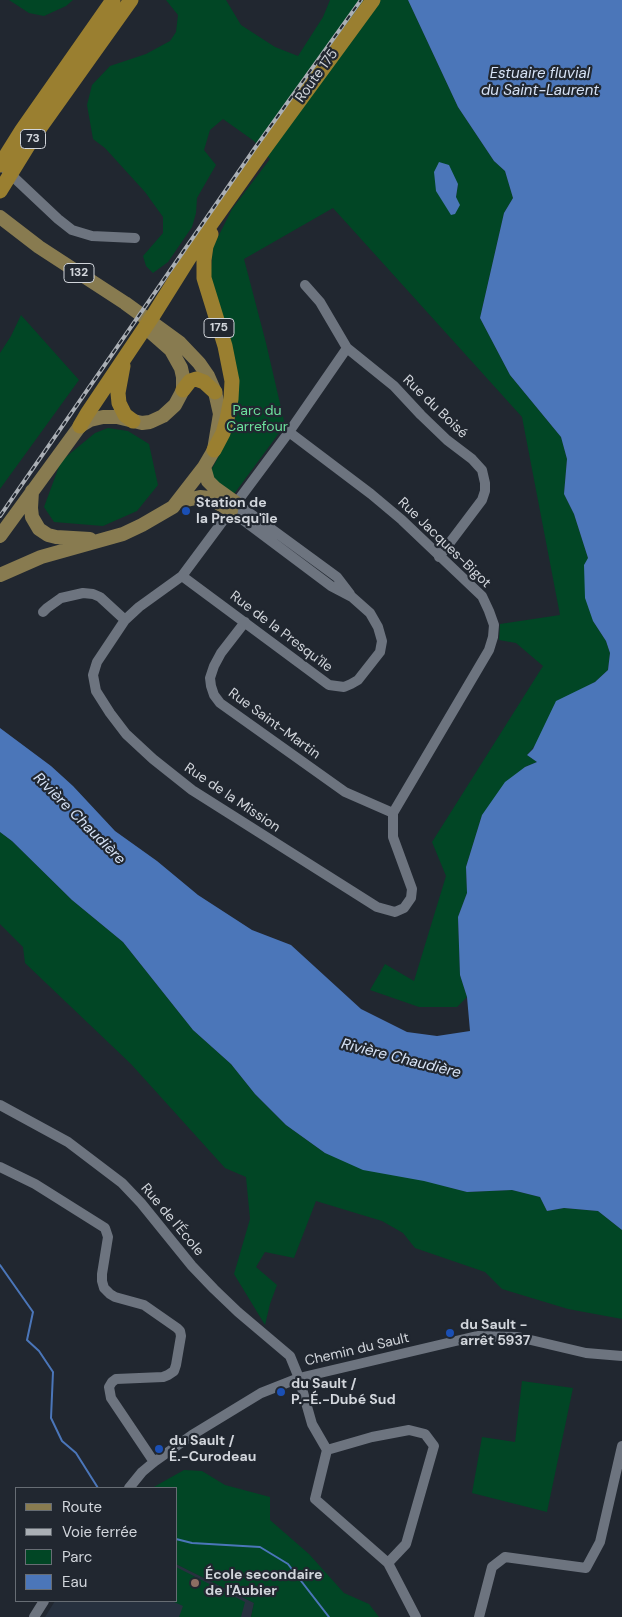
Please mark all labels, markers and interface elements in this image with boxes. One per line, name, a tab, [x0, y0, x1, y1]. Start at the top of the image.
street label: Route 175	[292, 46, 342, 106]
water label: Estuaire fluvial du Saint-Laurent	[481, 65, 599, 100]
road number: 73	[20, 130, 46, 148]
road number: 132	[64, 264, 94, 282]
road number: 175	[204, 318, 234, 338]
street label: Rue du Boisé	[399, 372, 471, 442]
park label: Parc du Carrefour	[226, 403, 288, 436]
street label: Rue Jacques-Bigot	[394, 494, 494, 592]
place label: Station de la Presqu'île	[196, 495, 278, 528]
marker: Station de la Presqu'île	[180, 505, 192, 517]
street label: Rue de la Presqu'île	[226, 588, 336, 676]
street label: Rue Saint-Martin	[225, 685, 323, 763]
street label: Rue de la Mission	[181, 760, 283, 836]
water label: Rivière Chaudière	[29, 769, 129, 869]
water label: Rivière Chaudière	[339, 1035, 463, 1083]
street label: Rue de l'École	[137, 1180, 207, 1260]
place label: du Sault - arrêt 5937	[460, 1317, 530, 1350]
marker: du Sault - arrêt 5937	[444, 1327, 456, 1339]
street label: Chemin du Sault	[303, 1330, 411, 1370]
place label: du Sault / P.-É.-Dubé Sud	[291, 1376, 396, 1408]
marker: du Sault / P.-É.-Dubé Sud	[275, 1386, 287, 1398]
place label: du Sault / É.-Curodeau	[169, 1433, 256, 1465]
marker: du Sault / É.-Curodeau	[153, 1443, 165, 1455]
legend	[15, 1487, 178, 1602]
text: Route	[62, 1497, 102, 1517]
text: Voie ferrée	[62, 1522, 137, 1542]
text: Parc	[62, 1547, 92, 1567]
place label: École secondaire de l'Aubier	[205, 1567, 322, 1600]
text: Eau	[62, 1572, 87, 1592]
marker: École secondaire de l'Aubier	[189, 1577, 201, 1589]

